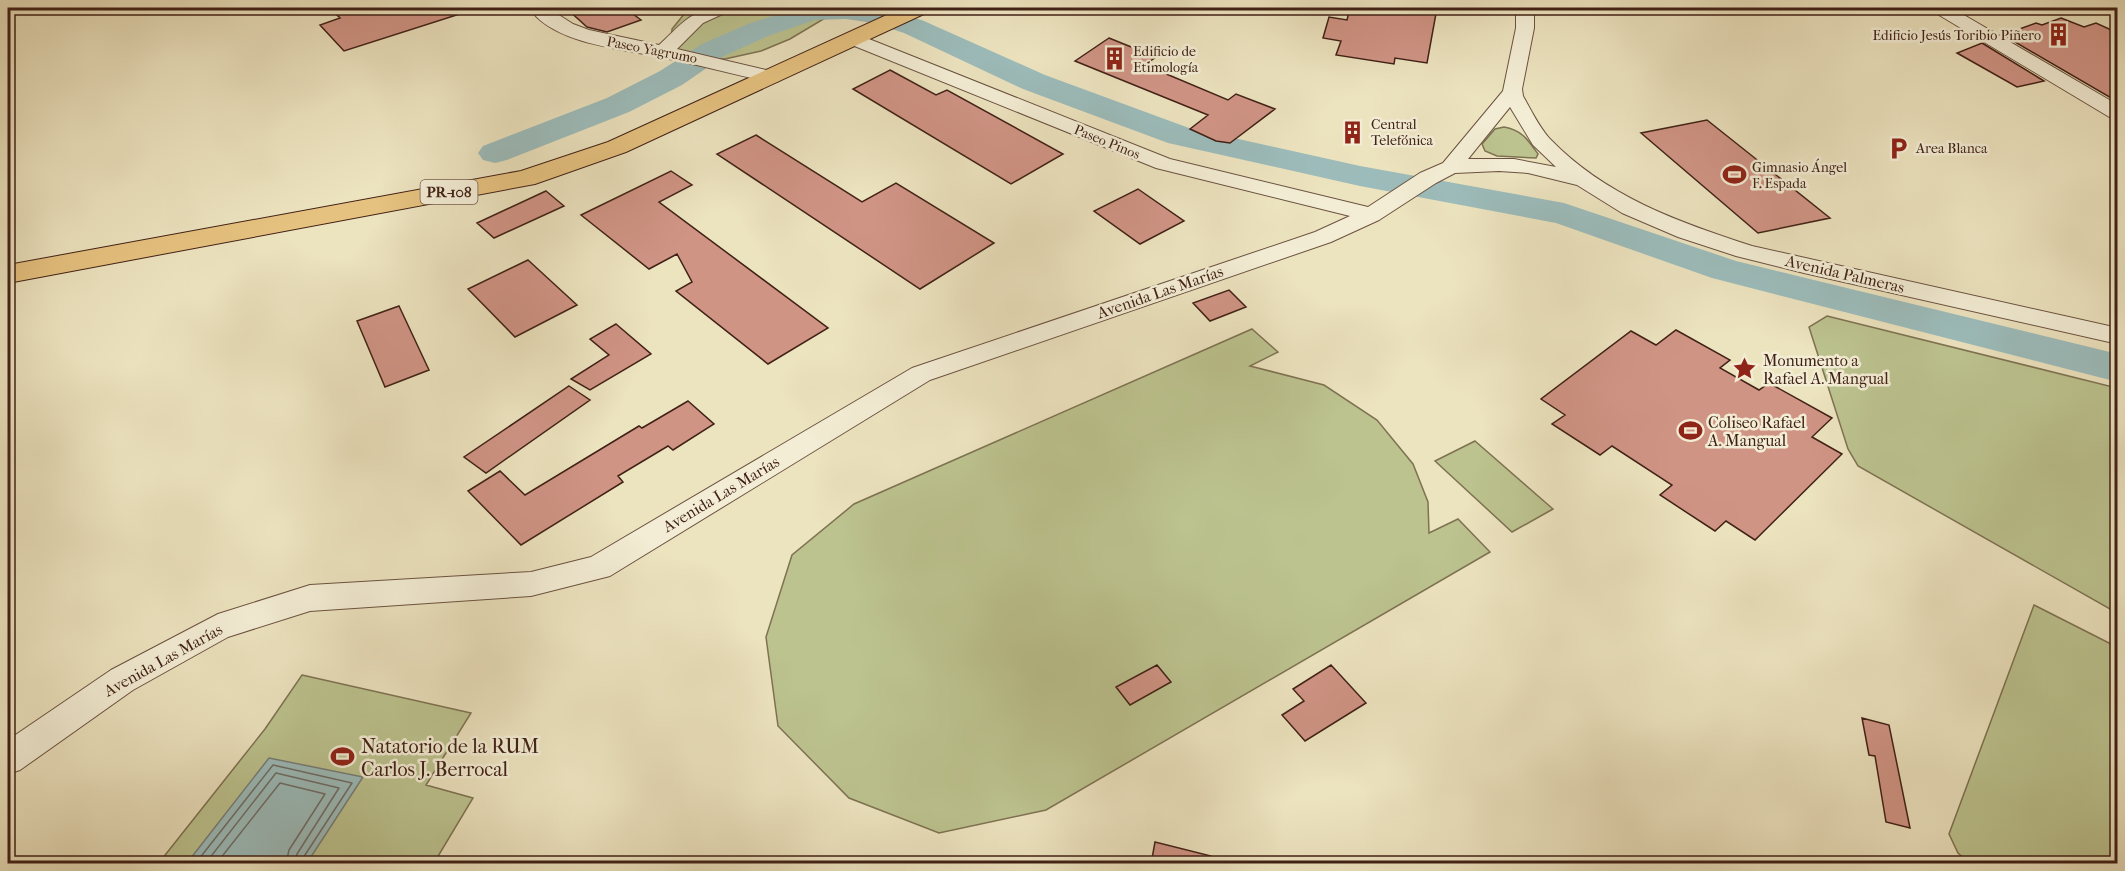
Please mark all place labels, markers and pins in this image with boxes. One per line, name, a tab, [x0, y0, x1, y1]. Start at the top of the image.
building icon: Edificio Jesús Toribio Piñero	[2046, 22, 2072, 48]
place label: Edificio Jesús Toribio Piñero	[1872, 27, 2041, 44]
place label: Edificio de Etimología	[1133, 43, 1199, 76]
building icon: Edificio de Etimología	[1102, 46, 1128, 72]
place label: Central Telefónica	[1371, 116, 1434, 149]
building icon: Central Telefónica	[1340, 119, 1366, 145]
parking icon: Area Blanca	[1885, 135, 1911, 161]
place label: Area Blanca	[1915, 140, 1988, 157]
place label: Gimnasio Ángel F. Espada	[1752, 158, 1847, 192]
sports icon: Gimnasio Ángel F. Espada	[1721, 162, 1747, 188]
place label: Monumento a Rafael A. Mangual	[1763, 351, 1889, 388]
place icon: Monumento a Rafael A. Mangual	[1732, 356, 1758, 382]
place label: Coliseo Rafael A. Mangual	[1707, 413, 1806, 450]
sports icon: Coliseo Rafael A. Mangual	[1677, 418, 1703, 444]
place label: Natatorio de la RUM Carlos J. Berrocal	[361, 735, 539, 781]
sports icon: Natatorio de la RUM Carlos J. Berrocal	[330, 744, 356, 770]

